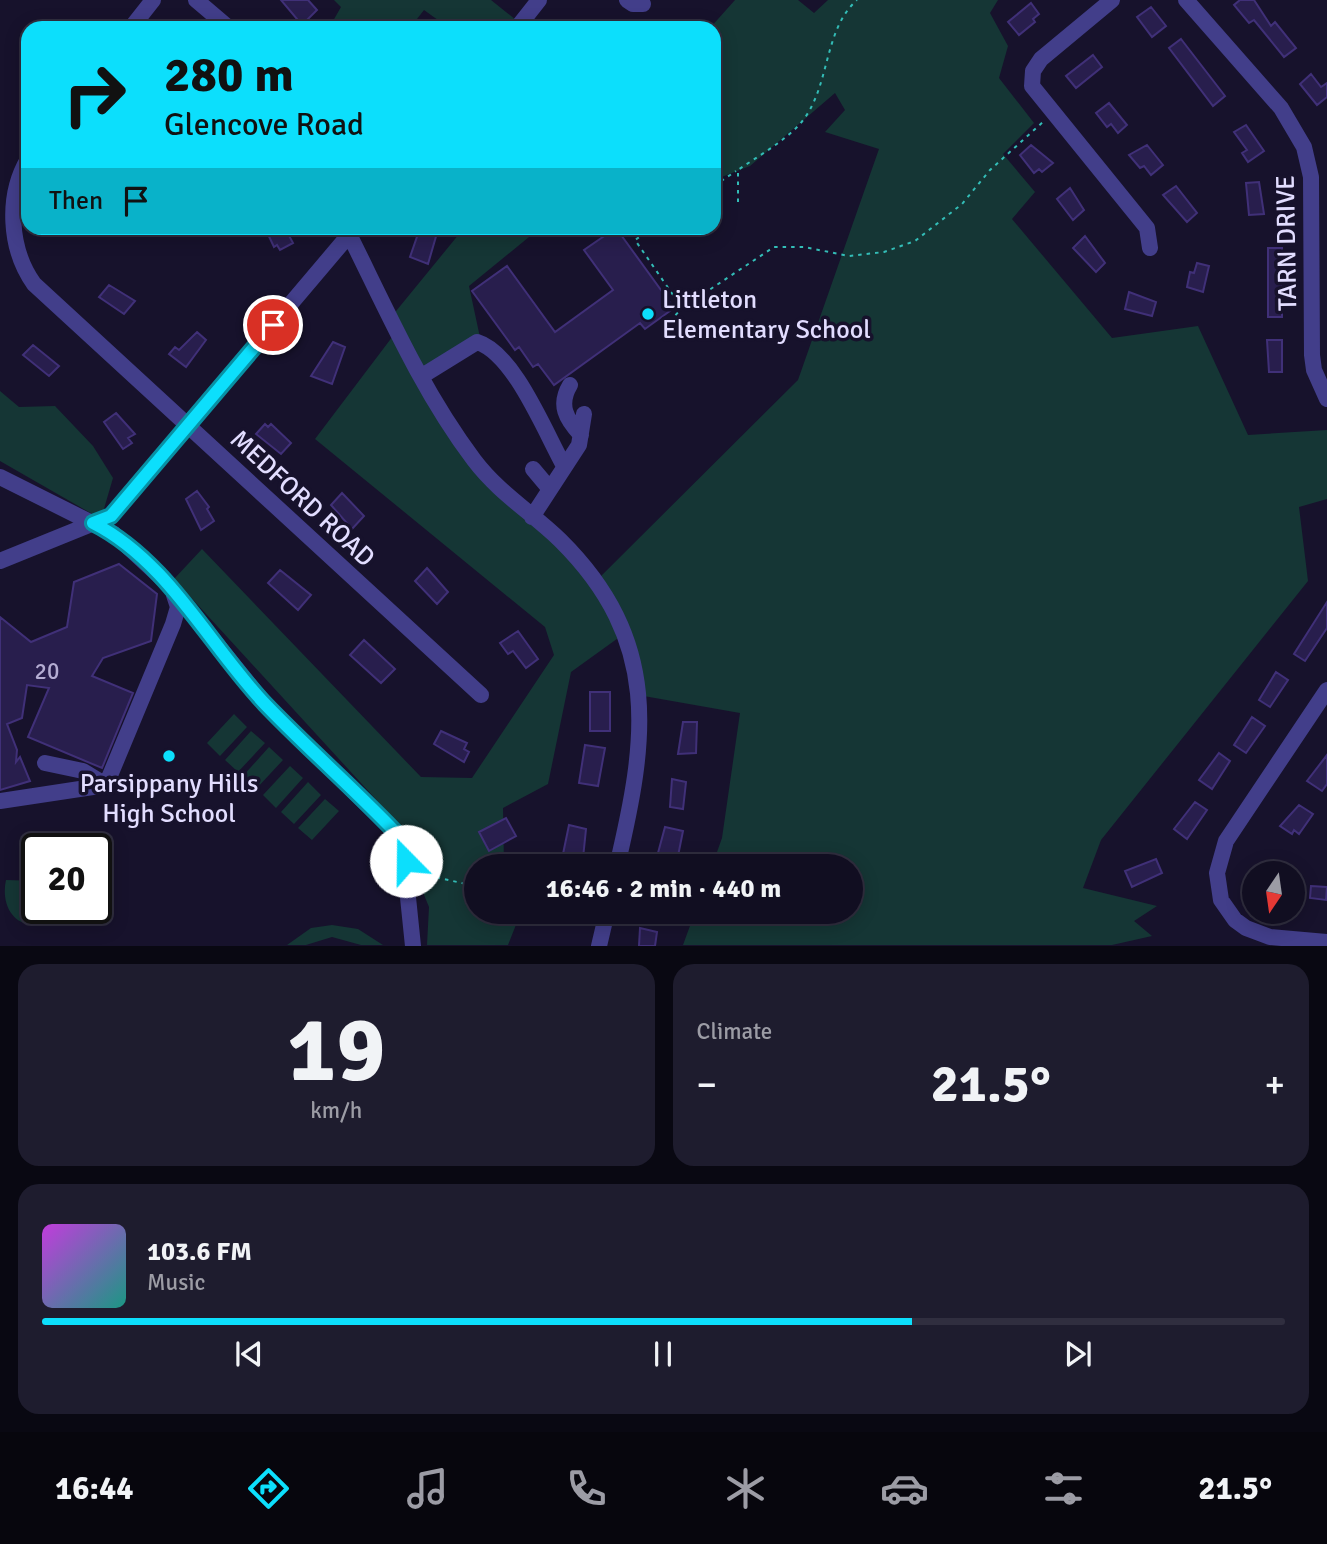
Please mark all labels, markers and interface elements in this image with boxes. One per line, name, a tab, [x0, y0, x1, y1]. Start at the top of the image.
text: 280 m	[164, 45, 294, 105]
icon: right	[49, 49, 140, 140]
text: Glencove Road	[164, 105, 364, 144]
street label: TARN DRIVE	[1270, 175, 1304, 311]
icon: arrive	[117, 182, 155, 220]
text: Then	[49, 185, 103, 217]
place label: Littleton Elementary School	[662, 284, 871, 346]
pin	[243, 295, 303, 355]
icon: arrive	[254, 306, 292, 344]
marker: Littleton Elementary School	[640, 306, 656, 322]
street label: MEDFORD ROAD	[223, 424, 381, 574]
house number: 20	[35, 657, 59, 686]
marker: Parsippany Hills High School	[161, 748, 177, 764]
place label: Parsippany Hills High School	[80, 768, 258, 830]
position arrow	[369, 824, 443, 898]
speed limit sign: 20	[21, 833, 112, 924]
north arrow	[1242, 861, 1306, 924]
map controls	[1242, 861, 1305, 924]
text: 16:46 · 2 min · 440 m	[546, 873, 781, 905]
text: 19	[287, 994, 385, 1107]
text: Climate	[697, 1017, 772, 1046]
text: 21.5°	[931, 1052, 1051, 1116]
text: −	[697, 1061, 717, 1108]
text: +	[1264, 1061, 1285, 1108]
text: km/h	[310, 1096, 362, 1125]
text: 103.6 FM	[147, 1236, 252, 1268]
text: Music	[147, 1268, 205, 1297]
icon: previous	[230, 1335, 268, 1373]
icon: pause	[644, 1335, 682, 1373]
icon: next	[1059, 1335, 1097, 1373]
icon: directions	[244, 1464, 293, 1513]
icon: music	[403, 1464, 452, 1513]
icon: phone	[562, 1464, 611, 1513]
icon: climate	[721, 1464, 770, 1513]
icon: car	[880, 1464, 929, 1513]
icon: filters	[1039, 1464, 1088, 1513]
text: 16:44	[55, 1469, 134, 1508]
text: 21.5°	[1198, 1469, 1272, 1508]

